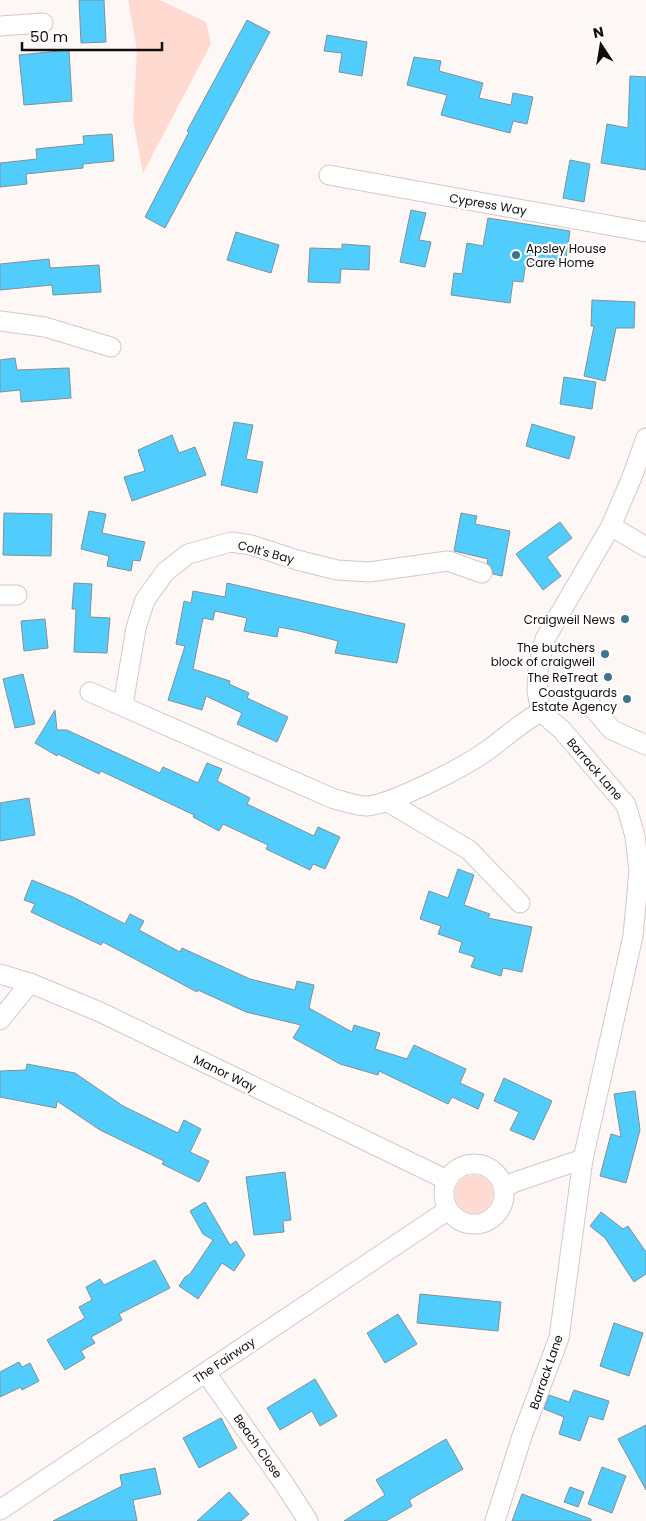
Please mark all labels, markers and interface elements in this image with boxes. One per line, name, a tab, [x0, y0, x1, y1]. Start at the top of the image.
scale bar	[22, 20, 162, 52]
north arrow	[576, 20, 626, 70]
text: N	[591, 21, 606, 43]
text: 50 m	[30, 26, 68, 47]
street label: Cypress Way	[448, 189, 528, 219]
place label: Apsley House Care Home	[526, 240, 606, 271]
marker: Apsley House Care Home	[510, 249, 522, 261]
street label: Colt's Bay	[236, 536, 296, 568]
place label: Craigweil News	[524, 611, 615, 628]
marker: Craigweil News	[619, 613, 631, 625]
place label: The butchers block of craigweil	[491, 639, 595, 670]
marker: The butchers block of craigweil	[599, 648, 611, 660]
place label: The ReTreat	[528, 669, 598, 686]
marker: The ReTreat	[602, 671, 614, 683]
place label: Coastguards Estate Agency	[532, 684, 617, 715]
marker: Coastguards Estate Agency	[621, 693, 633, 705]
street label: Barrack Lane	[563, 734, 627, 804]
street label: Manor Way	[191, 1050, 260, 1096]
street label: The Fairway	[190, 1333, 258, 1387]
street label: Barrack Lane	[525, 1333, 567, 1411]
street label: Beach Close	[230, 1411, 286, 1481]

